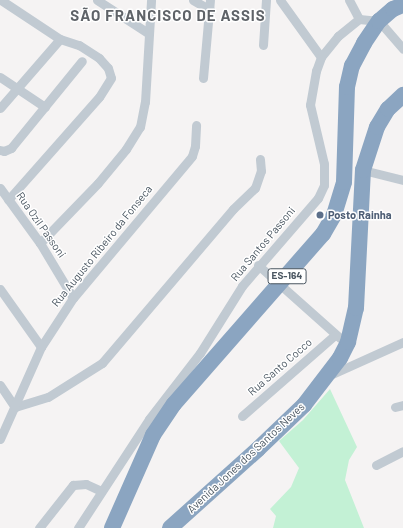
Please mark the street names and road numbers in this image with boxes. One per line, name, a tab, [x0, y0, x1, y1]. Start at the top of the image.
street label: Rua Augusto Ribeiro da Fonseca	[49, 183, 155, 309]
street label: Rua Ozil Passoni	[14, 190, 68, 260]
street label: Rua Santos Passoni	[228, 204, 298, 284]
road number: ES-164	[267, 268, 307, 284]
street label: Rua Santo Cocco	[245, 336, 315, 398]
street label: Avenida Jones dos Santos Neves	[185, 400, 307, 516]

